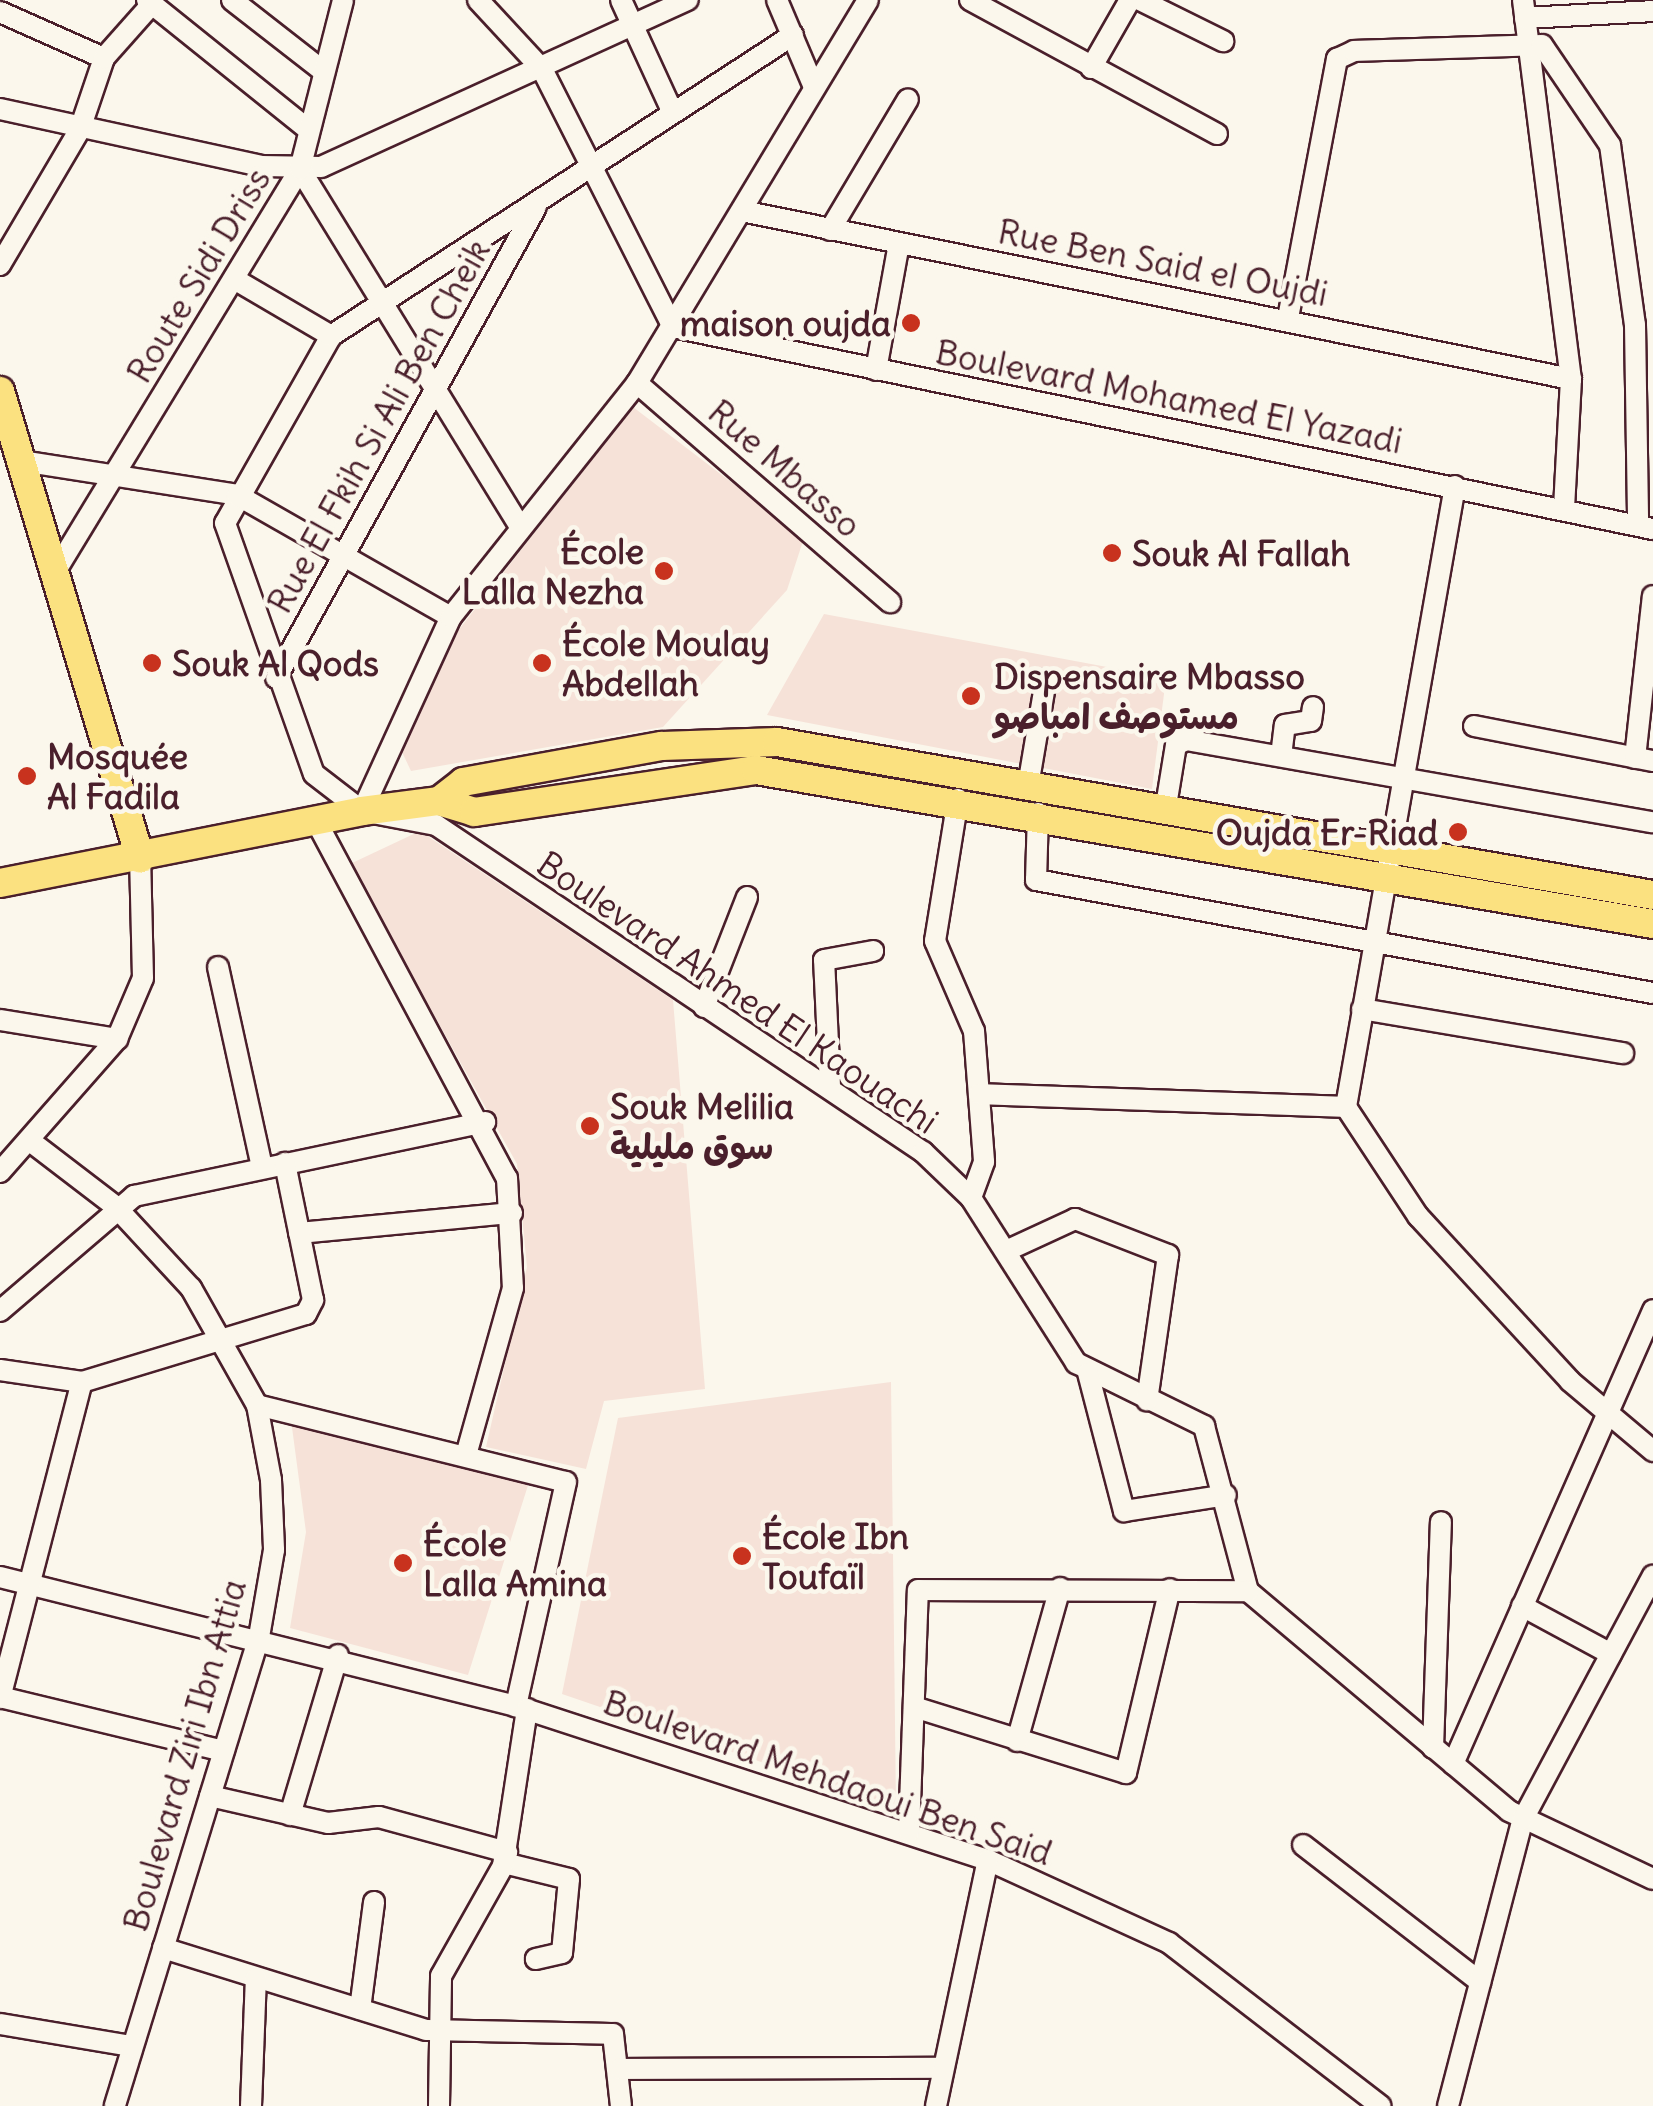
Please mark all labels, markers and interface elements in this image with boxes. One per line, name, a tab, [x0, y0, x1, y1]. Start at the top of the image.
street label: Route Sidi Driss	[117, 160, 279, 390]
street label: Rue Ben Said el Oujdi	[995, 209, 1331, 315]
street label: Rue El Fkih Si Ali Ben Cheik	[258, 232, 498, 620]
place label: maison oujda	[680, 302, 891, 344]
marker: maison oujda	[900, 312, 922, 334]
street label: Boulevard Mohamed El Yazadi	[932, 330, 1406, 462]
street label: Rue Mbasso	[700, 390, 870, 546]
place label: École Lalla Nezha	[462, 530, 644, 612]
place label: Souk Al Fallah	[1132, 532, 1350, 574]
marker: Souk Al Fallah	[1101, 542, 1123, 564]
marker: École Lalla Nezha	[653, 560, 675, 582]
place label: École Moulay Abdellah	[562, 622, 770, 704]
place label: Souk Al Qods	[172, 642, 379, 684]
marker: Souk Al Qods	[141, 652, 163, 674]
marker: École Moulay Abdellah	[531, 652, 553, 674]
place label: Dispensaire Mbasso مستوصف امباصو	[994, 655, 1305, 737]
marker: Dispensaire Mbasso مستوصف امباصو	[958, 683, 984, 709]
place label: Mosquée Al Fadila	[47, 735, 188, 817]
marker: Mosquée Al Fadila	[16, 765, 38, 787]
place label: Oujda Er-Riad	[1216, 811, 1438, 853]
marker: Oujda Er-Riad	[1447, 821, 1469, 843]
street label: Boulevard Ahmed El Kaouachi	[530, 842, 946, 1142]
place label: Souk Melilia سوق مليلية	[610, 1085, 794, 1167]
marker: Souk Melilia سوق مليلية	[579, 1115, 601, 1137]
place label: École Ibn Toufaïl	[762, 1515, 909, 1597]
place label: École Lalla Amina	[423, 1522, 607, 1604]
marker: École Ibn Toufaïl	[731, 1545, 753, 1567]
marker: École Lalla Amina	[392, 1552, 414, 1574]
street label: Boulevard Ziri Ibn Attia	[114, 1574, 254, 1936]
street label: Boulevard Mehdaoui Ben Said	[598, 1680, 1058, 1874]

